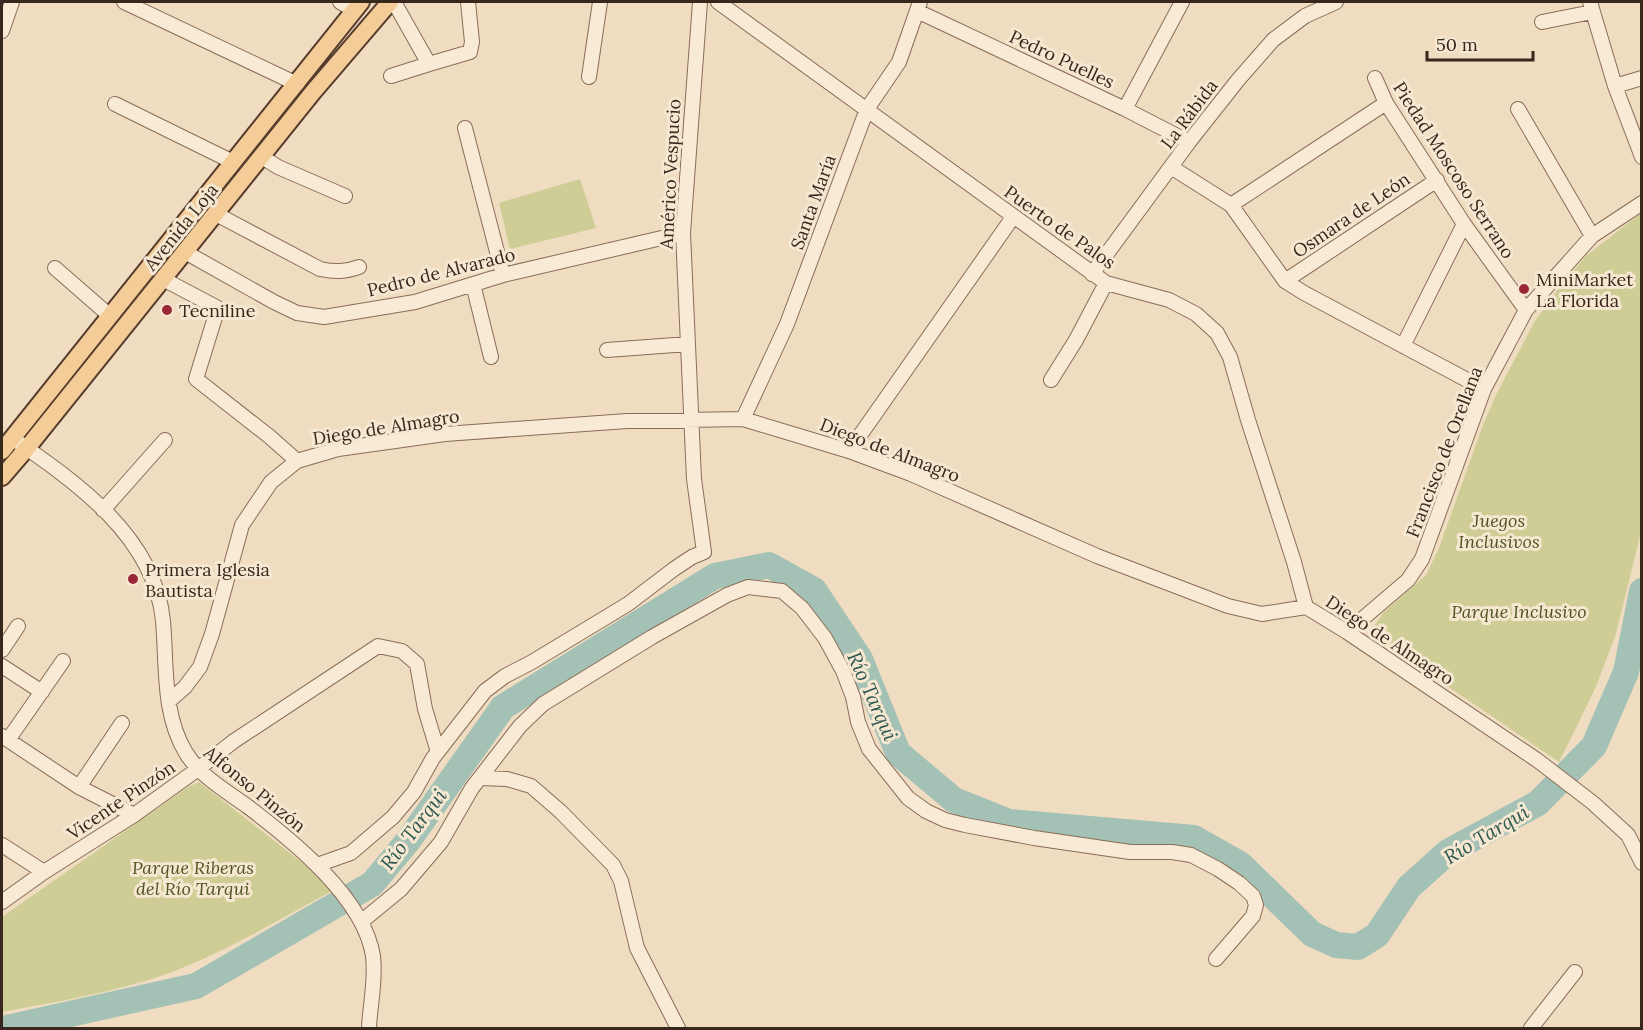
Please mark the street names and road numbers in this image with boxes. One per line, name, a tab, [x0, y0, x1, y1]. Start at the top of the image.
street label: Pedro Puelles	[1006, 25, 1118, 93]
street label: La Rábida	[1155, 75, 1223, 153]
street label: Piedad Moscoso Serrano	[1388, 77, 1520, 263]
street label: Américo Vespucio	[655, 98, 685, 251]
street label: Santa María	[785, 151, 841, 253]
street label: Osmara de León	[1288, 167, 1414, 263]
street label: Avenida Loja	[138, 179, 223, 276]
street label: Puerto de Palos	[1000, 180, 1120, 274]
street label: Pedro de Alvarado	[365, 242, 517, 302]
street label: Francisco de Orellana	[1401, 363, 1487, 541]
street label: Diego de Almagro	[311, 404, 461, 450]
street label: Diego de Almagro	[817, 413, 963, 487]
street label: Diego de Almagro	[1322, 590, 1458, 690]
street label: Alfonso Pinzón	[199, 740, 311, 837]
street label: Vicente Pinzón	[62, 755, 179, 845]

